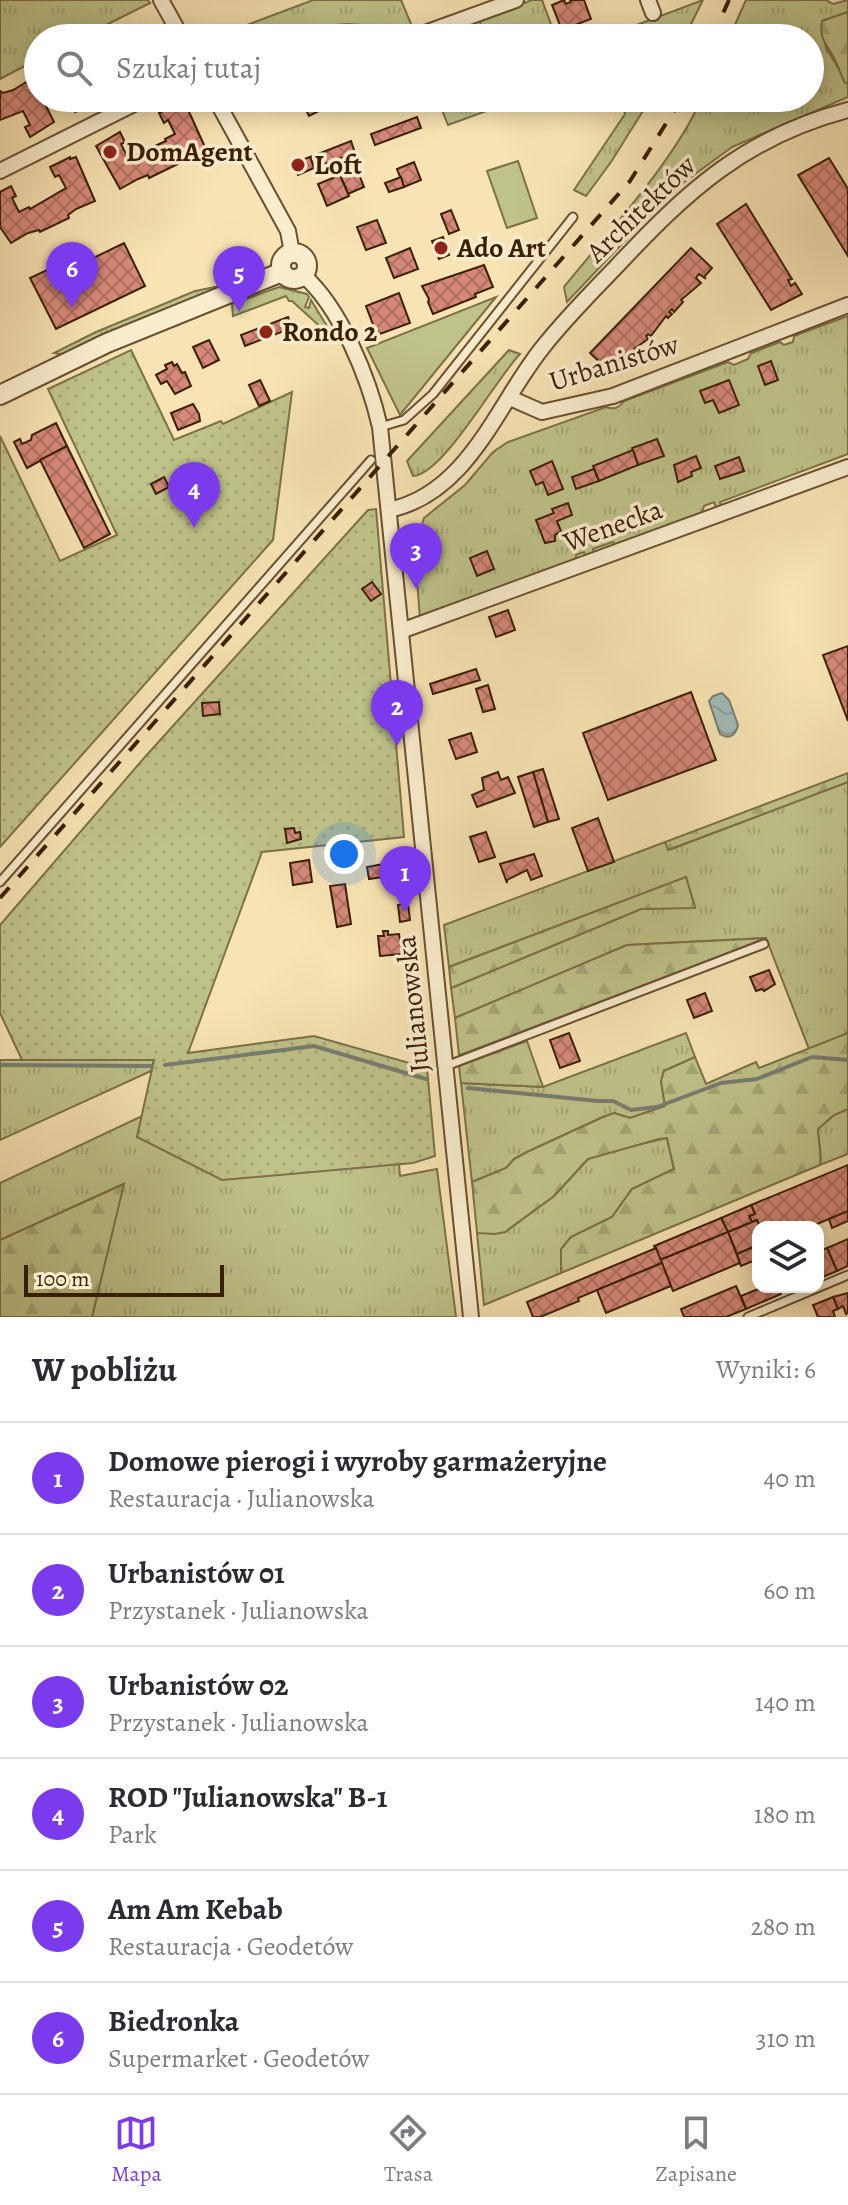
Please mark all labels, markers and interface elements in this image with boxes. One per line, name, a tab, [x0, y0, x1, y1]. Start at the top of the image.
search box	[24, 24, 824, 112]
icon: search	[52, 46, 96, 90]
text: Szukaj tutaj	[116, 48, 261, 88]
place label: DomAgent	[126, 133, 253, 171]
marker: DomAgent	[101, 143, 119, 161]
place label: Loft	[314, 146, 362, 184]
street label: Architektów	[577, 147, 704, 272]
marker: Loft	[289, 156, 307, 174]
place label: Ado Art	[456, 229, 546, 267]
marker: Ado Art	[432, 239, 450, 257]
pin: 6	[46, 242, 98, 308]
pin: 5	[213, 246, 265, 312]
place label: Rondo 2	[282, 313, 378, 351]
marker: Rondo 2	[257, 323, 275, 341]
street label: Urbanistów	[545, 325, 684, 401]
pin: 4	[168, 462, 220, 528]
street label: Wenecka	[557, 491, 668, 562]
pin: 3	[390, 523, 442, 589]
pin: 2	[371, 680, 423, 746]
your location	[324, 834, 364, 874]
pin: 1	[379, 846, 431, 912]
street label: Julianowska	[387, 934, 439, 1074]
map controls	[752, 1221, 824, 1293]
button: layers	[752, 1221, 824, 1293]
scale bar	[24, 1261, 224, 1297]
text: 100 m	[36, 1264, 90, 1294]
text: W pobliżu	[32, 1346, 177, 1393]
text: Wyniki: 6	[716, 1352, 816, 1387]
text: Domowe pierogi i wyroby garmażeryjne	[108, 1441, 607, 1481]
text: 1	[53, 1461, 63, 1496]
text: 40 m	[764, 1461, 816, 1496]
text: Restauracja · Julianowska	[108, 1481, 375, 1516]
text: Urbanistów 01	[108, 1553, 285, 1593]
text: 2	[52, 1573, 64, 1608]
text: 60 m	[763, 1573, 816, 1608]
text: Przystanek · Julianowska	[108, 1593, 369, 1628]
text: Urbanistów 02	[108, 1665, 289, 1705]
text: 3	[52, 1685, 64, 1720]
text: 140 m	[755, 1685, 816, 1720]
text: Przystanek · Julianowska	[108, 1705, 369, 1740]
text: ROD "Julianowska" B-1	[108, 1777, 388, 1817]
text: 4	[52, 1797, 64, 1832]
text: 180 m	[754, 1797, 816, 1832]
text: Park	[108, 1817, 157, 1852]
text: Am Am Kebab	[108, 1889, 283, 1929]
text: 5	[52, 1909, 64, 1944]
text: 280 m	[750, 1909, 816, 1944]
text: Restauracja · Geodetów	[108, 1929, 353, 1964]
text: Biedronka	[108, 2001, 239, 2041]
text: 6	[52, 2021, 64, 2056]
text: 310 m	[756, 2021, 816, 2056]
text: Supermarket · Geodetów	[108, 2041, 369, 2076]
tab: Mapa	[111, 2111, 162, 2189]
tab: Trasa	[384, 2111, 433, 2189]
tab: Zapisane	[655, 2111, 737, 2189]

